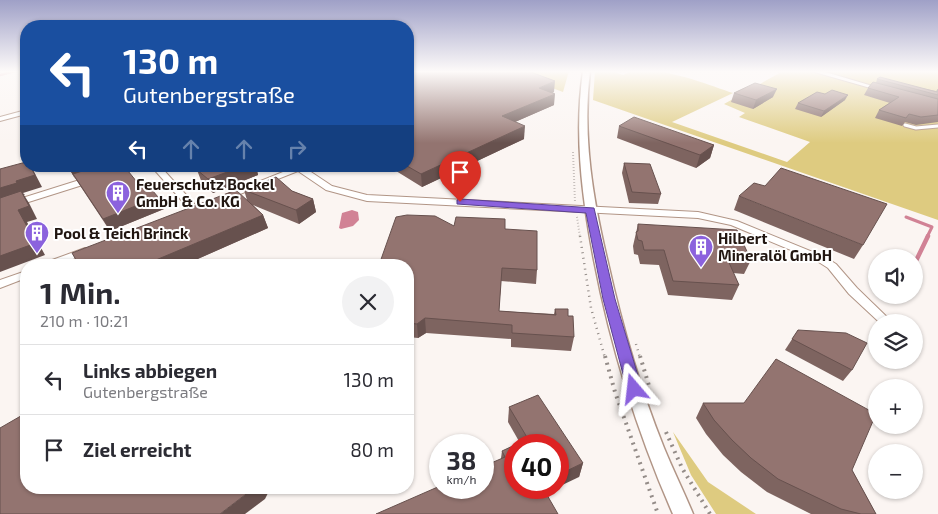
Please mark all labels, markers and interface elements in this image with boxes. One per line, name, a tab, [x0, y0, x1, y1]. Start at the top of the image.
text: 130 m	[123, 39, 218, 81]
icon: left	[40, 40, 105, 105]
text: Gutenbergstraße	[123, 81, 295, 107]
icon: left	[124, 135, 152, 163]
icon: ahead	[177, 135, 205, 163]
icon: ahead	[230, 135, 258, 163]
icon: right	[283, 135, 311, 163]
pin	[439, 151, 481, 202]
icon: arrive	[446, 158, 474, 186]
place label: Feuerschutz Bockel GmbH & Co. KG	[136, 175, 275, 210]
building icon: Feuerschutz Bockel GmbH & Co. KG	[105, 180, 131, 214]
building icon: Pool & Teich Brinck	[24, 220, 50, 254]
place label: Pool & Teich Brinck	[54, 224, 189, 242]
place label: Hilbert Mineralöl GmbH	[718, 229, 832, 264]
building icon: Hilbert Mineralöl GmbH	[688, 234, 714, 268]
map controls	[868, 249, 923, 499]
button: sound	[868, 249, 923, 304]
text: 1 Min.	[40, 274, 121, 310]
button: close	[342, 276, 394, 328]
text: 210 m · 10:21	[40, 311, 129, 330]
button: layers	[868, 314, 923, 369]
text: Links abbiegen	[83, 359, 217, 382]
position arrow	[607, 362, 659, 414]
icon: left	[40, 366, 68, 394]
text: 130 m	[344, 368, 394, 391]
button: +	[868, 379, 923, 434]
text: Gutenbergstraße	[83, 382, 208, 401]
speed limit sign: 40	[504, 434, 569, 499]
icon: arrive	[40, 436, 68, 464]
text: Ziel erreicht	[83, 438, 192, 461]
text: 80 m	[350, 438, 394, 461]
button: −	[868, 444, 923, 499]
text: 38	[447, 445, 476, 475]
text: km/h	[447, 472, 476, 486]

